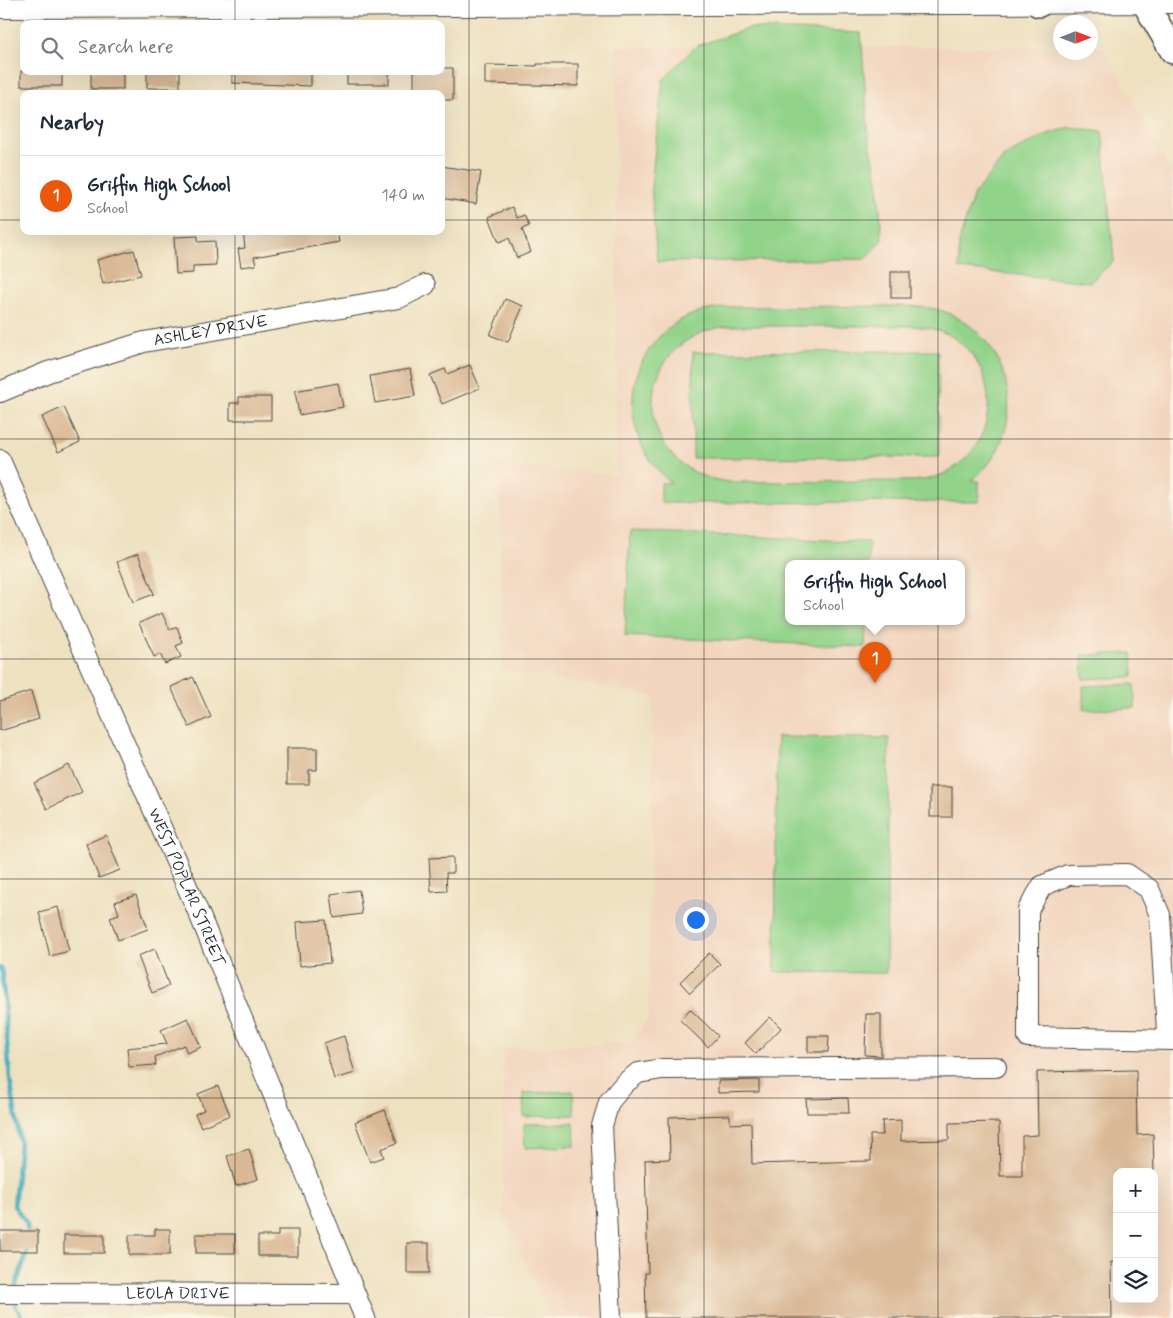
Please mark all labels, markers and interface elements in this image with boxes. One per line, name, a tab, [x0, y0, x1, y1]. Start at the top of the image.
north arrow	[1053, 15, 1098, 60]
search box	[20, 20, 445, 75]
icon: search	[38, 34, 66, 62]
text: Search here	[78, 35, 174, 60]
text: Nearby	[40, 109, 104, 137]
text: Griffin High School	[87, 173, 231, 198]
text: 1	[52, 185, 60, 206]
text: 140 m	[381, 185, 425, 206]
text: School	[87, 198, 128, 219]
street label: ASHLEY DRIVE	[152, 310, 269, 351]
popup	[785, 560, 965, 625]
text: Griffin High School	[803, 570, 947, 595]
text: School	[803, 595, 844, 616]
pin: 1	[859, 642, 891, 683]
street label: WEST POPLAR STREET	[143, 805, 230, 970]
your location	[683, 907, 709, 933]
map controls	[1113, 1168, 1158, 1303]
button: +	[1113, 1168, 1158, 1213]
button: −	[1113, 1213, 1158, 1258]
button: layers	[1113, 1258, 1158, 1303]
street label: LEOLA DRIVE	[126, 1283, 230, 1304]

